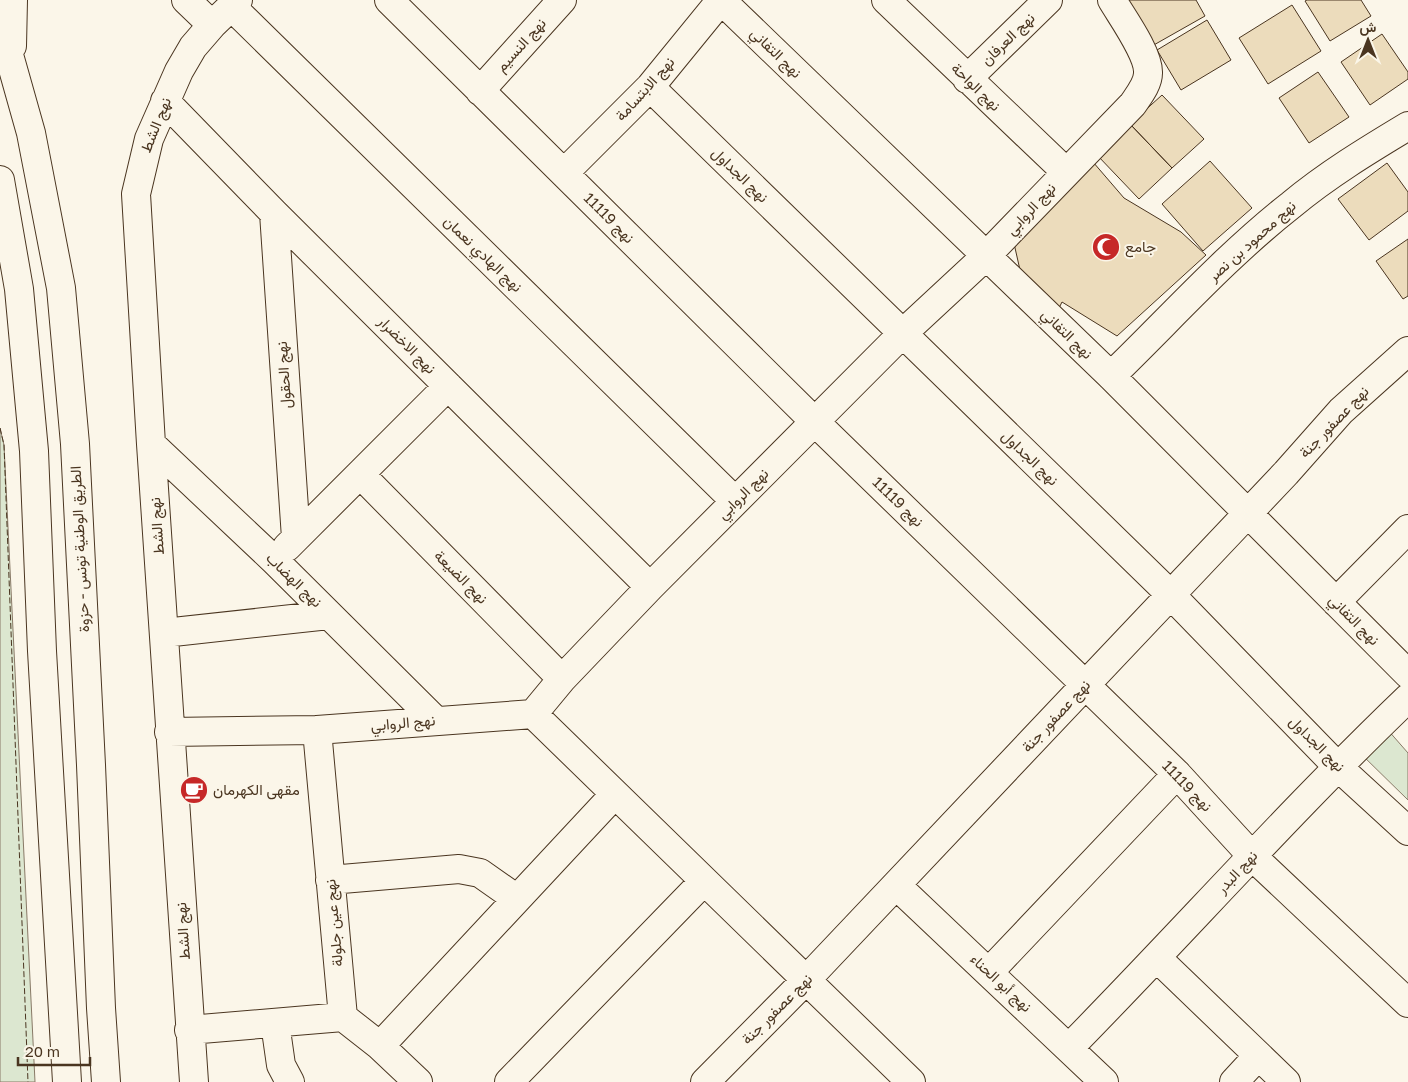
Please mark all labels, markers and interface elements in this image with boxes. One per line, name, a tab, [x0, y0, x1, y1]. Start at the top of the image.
street label: نهج العرفان	[977, 8, 1040, 70]
street label: نهج النسيم	[491, 14, 551, 77]
north arrow	[1343, 15, 1393, 65]
text: ش	[1360, 18, 1377, 36]
street label: نهج التفاني	[744, 23, 806, 85]
street label: نهج الابتسامة	[611, 53, 680, 126]
street label: نهج الواحة	[946, 58, 1005, 116]
street label: نهج الشط	[136, 94, 177, 156]
street label: نهج الجداول	[707, 143, 773, 208]
street label: نهج الروابي	[1002, 178, 1063, 242]
street label: نهج 11119	[579, 188, 639, 248]
street label: نهج محمود بن نصر	[1203, 196, 1301, 287]
street label: نهج الهادي نعمان	[437, 211, 527, 299]
mosque icon: جامع	[1091, 232, 1121, 262]
place label: جامع	[1125, 237, 1156, 258]
street label: نهج التفاني	[1035, 304, 1097, 366]
street label: نهج الاخضرار	[372, 311, 440, 379]
street label: نهج الحقول	[272, 341, 297, 409]
street label: نهج عصفور جنة	[1295, 382, 1374, 463]
street label: نهج الجداول	[997, 426, 1063, 491]
street label: نهج الروابي	[713, 464, 775, 526]
street label: الطريق الوطنية تونس - حزوة	[66, 465, 94, 633]
street label: نهج 11119	[867, 473, 928, 532]
street label: نهج الشط	[145, 496, 170, 556]
street label: نهج الضيعة	[429, 546, 492, 609]
street label: نهج الهضاب	[261, 548, 326, 613]
street label: نهج التفاني	[1322, 590, 1384, 652]
street label: نهج عصفور جنة	[1017, 675, 1096, 757]
street label: نهج الروابي	[370, 710, 436, 739]
street label: نهج الجداول	[1284, 712, 1349, 777]
street label: نهج 11119	[1157, 756, 1216, 817]
cafe icon: مقهى الكهرمان	[179, 775, 209, 805]
place label: مقهى الكهرمان	[213, 780, 300, 800]
street label: نهج البدر	[1211, 846, 1263, 899]
street label: نهج عين جلولة	[320, 878, 349, 968]
street label: نهج الشط	[171, 901, 196, 961]
street label: نهج أبو الحناء	[965, 949, 1036, 1017]
street label: نهج عصفور جنة	[737, 969, 817, 1049]
scale bar	[18, 1034, 90, 1066]
text: 20 m	[25, 1042, 60, 1060]

